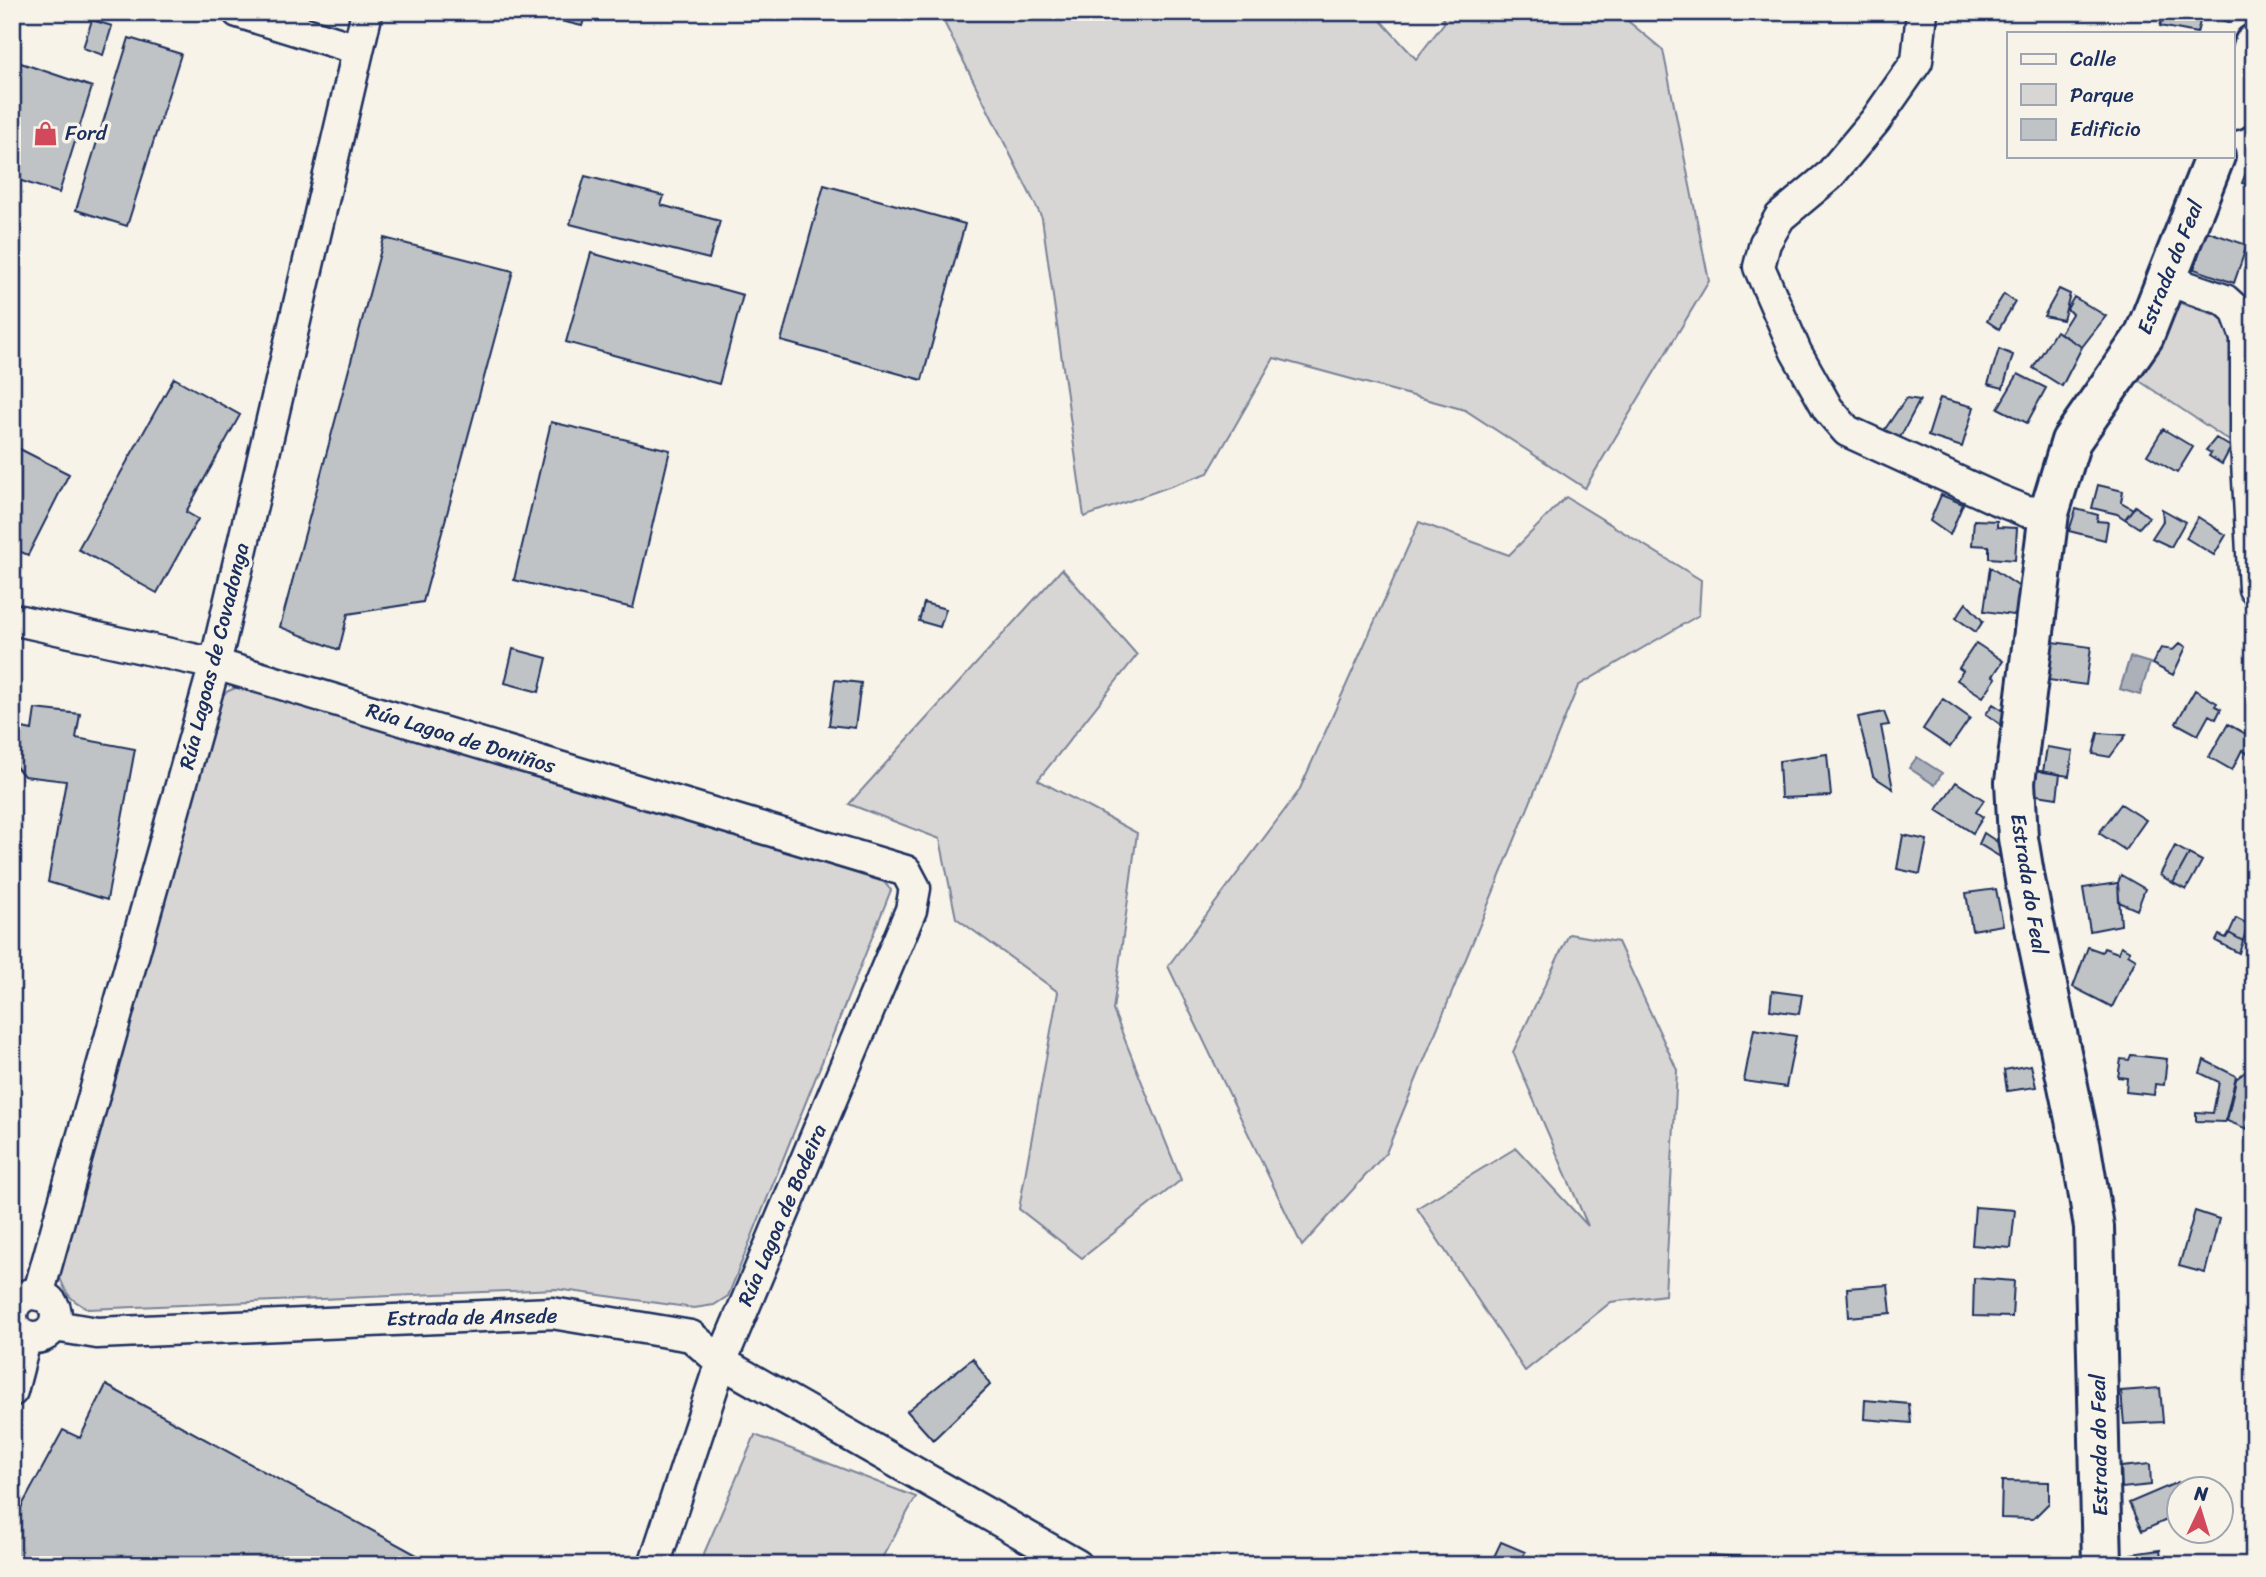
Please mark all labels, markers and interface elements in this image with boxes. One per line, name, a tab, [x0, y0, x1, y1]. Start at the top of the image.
legend	[2007, 32, 2234, 158]
text: Calle	[2070, 40, 2117, 78]
text: Parque	[2070, 76, 2134, 114]
text: Edificio	[2070, 110, 2141, 148]
place label: Ford	[65, 114, 109, 152]
shop icon: Ford	[31, 119, 59, 147]
street label: Estrada do Feal	[2126, 193, 2215, 340]
street label: Rúa Lagoas de Covadonga	[167, 538, 261, 773]
street label: Rúa Lagoa de Doniños	[362, 691, 561, 785]
street label: Estrada do Feal	[1999, 811, 2059, 958]
street label: Rúa Lagoa de Bodeira	[726, 1117, 838, 1312]
street label: Estrada de Ansede	[386, 1297, 558, 1337]
street label: Estrada do Feal	[2079, 1372, 2119, 1517]
north arrow	[2164, 1476, 2234, 1546]
text: N	[2192, 1477, 2210, 1511]

